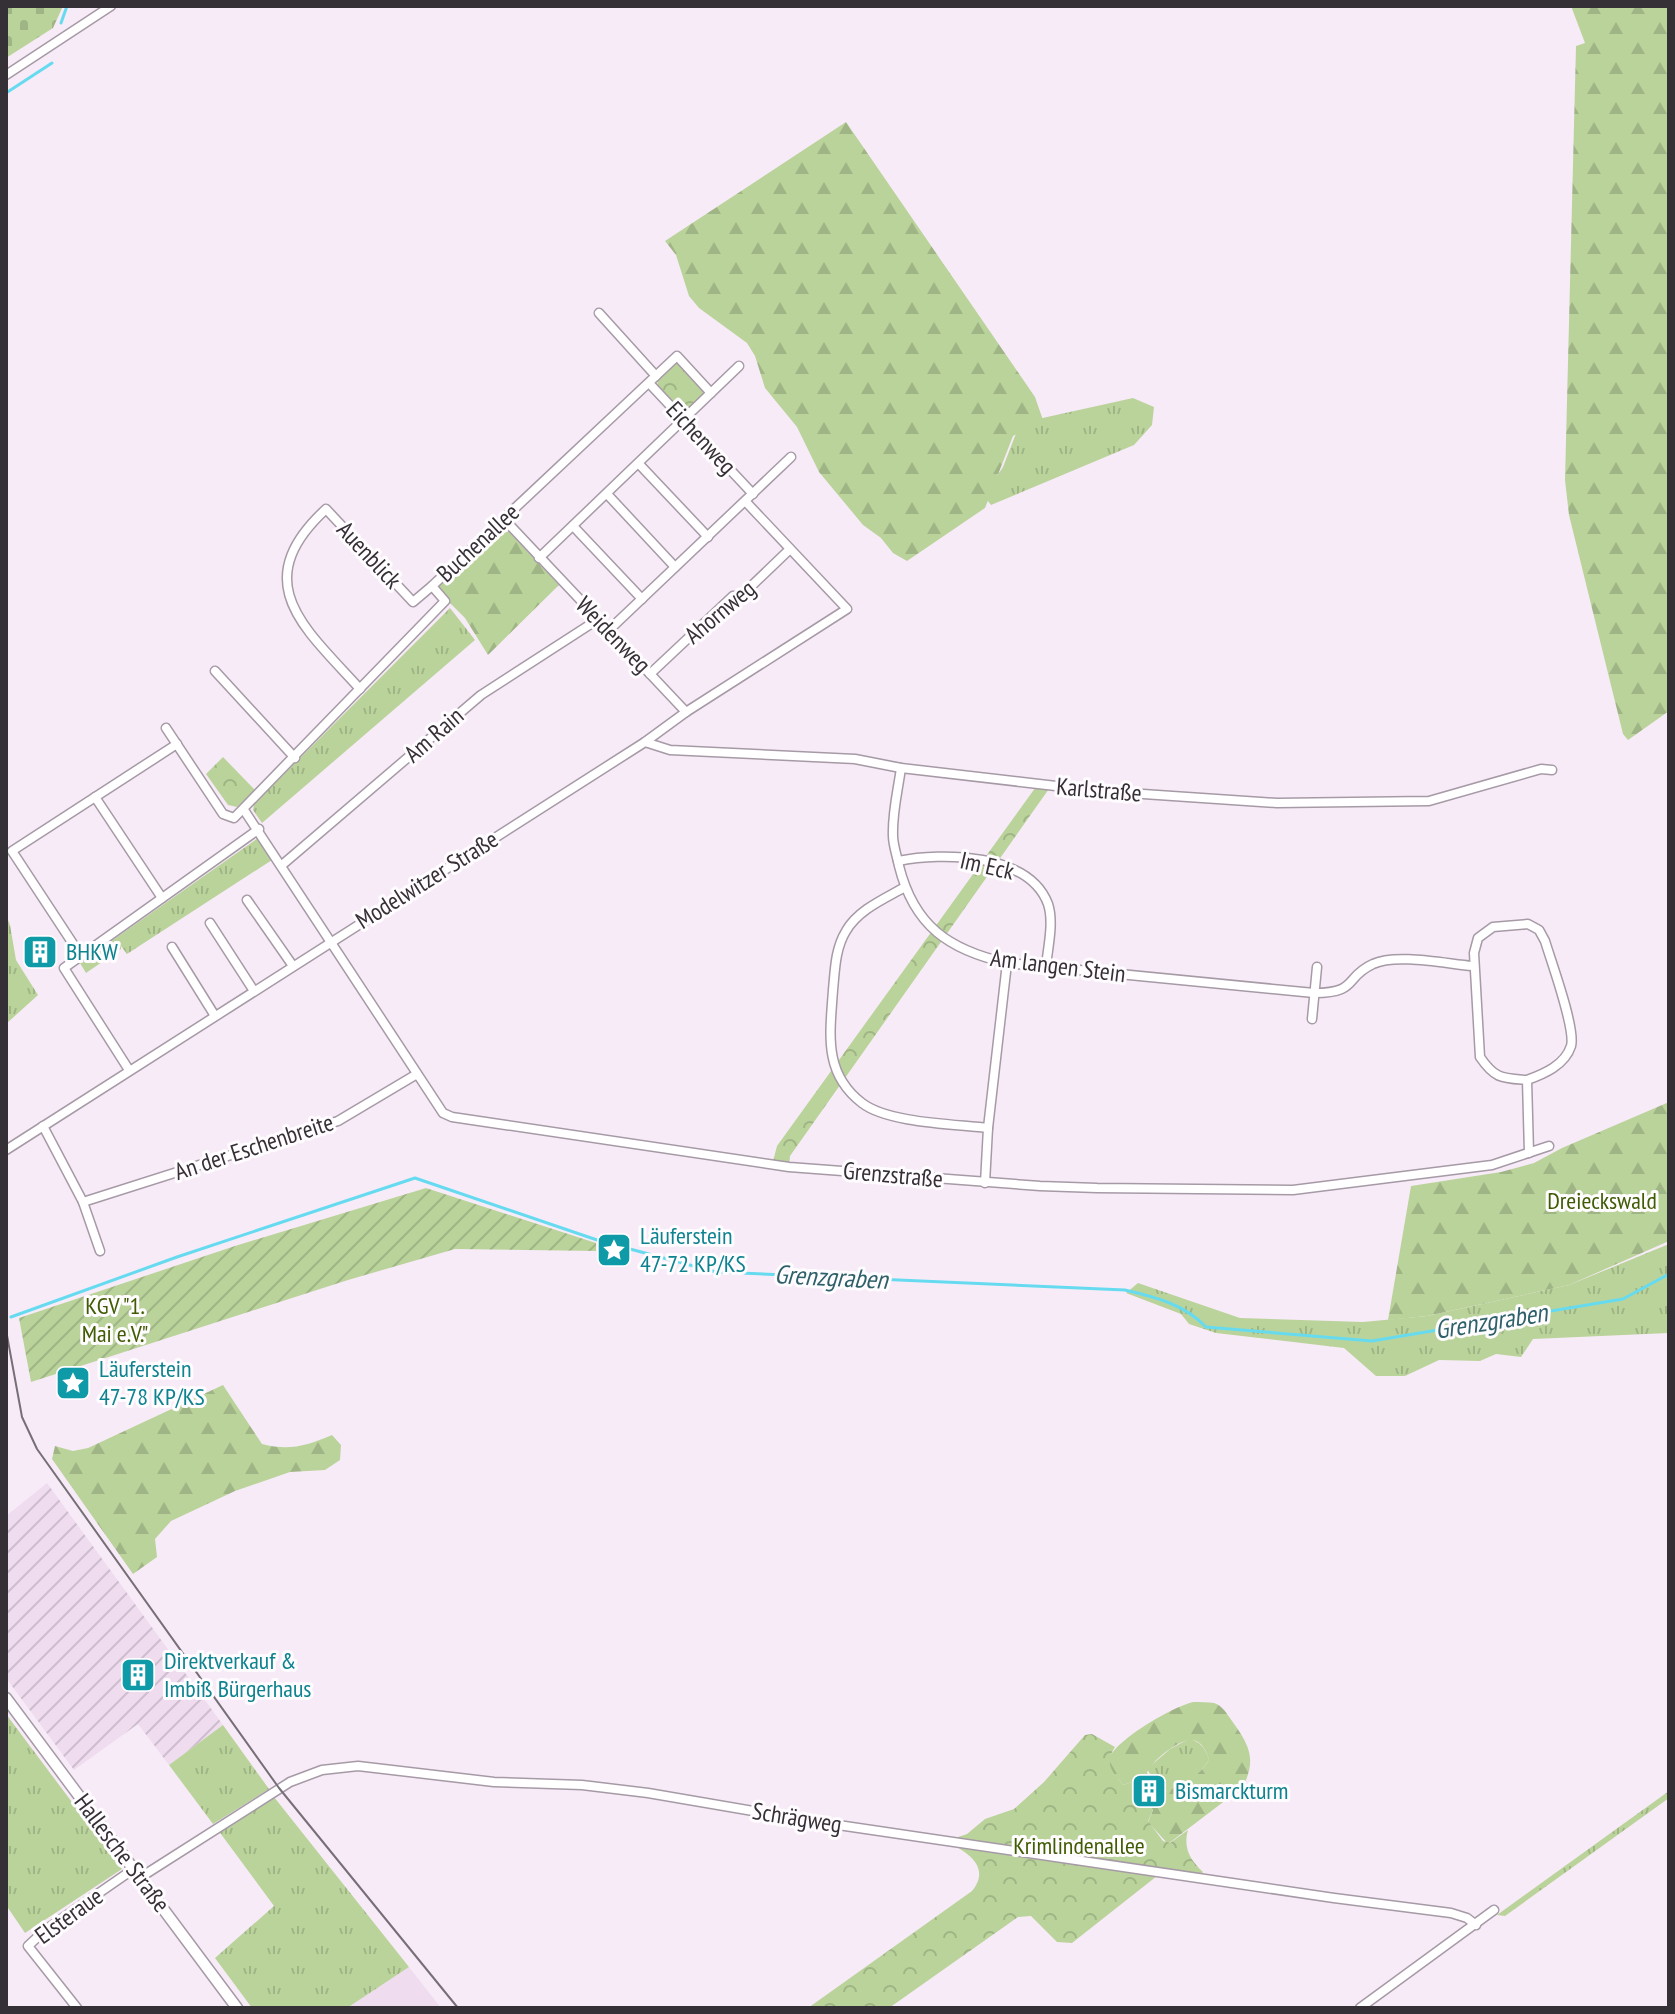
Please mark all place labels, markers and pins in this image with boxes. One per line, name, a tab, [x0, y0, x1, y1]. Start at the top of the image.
building icon: BHKW	[21, 933, 59, 971]
place label: BHKW	[66, 936, 118, 967]
place label: Läuferstein 47-72 KP/KS	[640, 1220, 746, 1279]
place icon: Läuferstein 47-72 KP/KS	[595, 1231, 633, 1269]
place label: Läuferstein 47-78 KP/KS	[99, 1353, 205, 1412]
place icon: Läuferstein 47-78 KP/KS	[54, 1364, 92, 1402]
place label: Direktverkauf & Imbiß Bürgerhaus	[164, 1645, 311, 1704]
building icon: Direktverkauf & Imbiß Bürgerhaus	[119, 1656, 157, 1694]
building icon: Bismarckturm	[1130, 1772, 1168, 1810]
place label: Bismarckturm	[1175, 1775, 1289, 1806]

